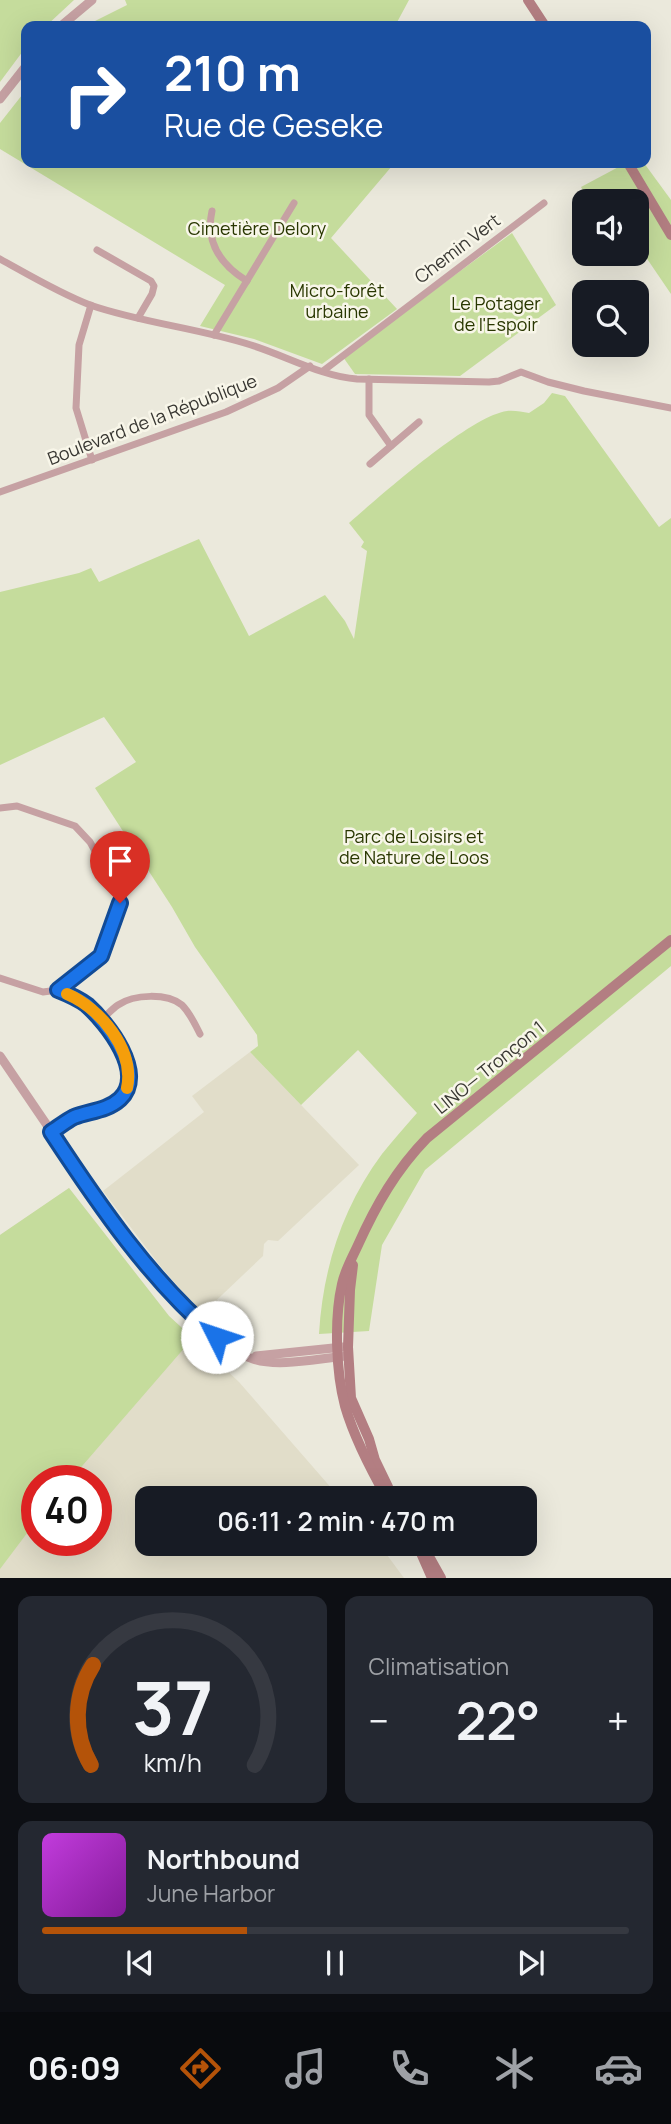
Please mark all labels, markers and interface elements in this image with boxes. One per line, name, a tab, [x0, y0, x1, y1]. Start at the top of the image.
text: 210 m	[164, 39, 301, 106]
icon: right	[49, 49, 140, 140]
text: Rue de Geseke	[164, 103, 383, 147]
map controls	[572, 189, 649, 357]
button: sound	[572, 189, 649, 266]
street label: Chemin Vert	[409, 208, 505, 288]
park label: Cimetière Delory	[188, 216, 327, 240]
park label: Micro-forêt urbaine	[290, 278, 384, 323]
button: search	[572, 280, 649, 357]
park label: Le Potager de l'Espoir	[451, 291, 541, 336]
street label: Boulevard de la République	[44, 368, 260, 470]
park label: Parc de Loisirs et de Nature de Loos	[339, 824, 489, 869]
pin	[90, 831, 150, 903]
icon: arrive	[101, 842, 139, 880]
street label: LINO— Tronçon 1	[429, 1015, 549, 1119]
position arrow	[180, 1300, 254, 1374]
speed limit sign: 40	[21, 1465, 112, 1556]
text: 06:11 · 2 min · 470 m	[217, 1503, 455, 1539]
text: Climatisation	[369, 1650, 509, 1682]
text: 37	[132, 1658, 213, 1758]
text: 22°	[456, 1685, 540, 1756]
text: −	[369, 1694, 389, 1746]
text: +	[607, 1694, 629, 1746]
text: km/h	[143, 1745, 201, 1780]
text: Northbound	[147, 1841, 300, 1877]
text: June Harbor	[147, 1877, 275, 1909]
icon: previous	[121, 1944, 159, 1982]
icon: pause	[316, 1944, 354, 1982]
icon: next	[512, 1944, 550, 1982]
icon: directions	[176, 2044, 225, 2093]
icon: music	[281, 2044, 330, 2093]
icon: phone	[385, 2044, 434, 2093]
icon: climate	[490, 2044, 539, 2093]
icon: car	[594, 2044, 643, 2093]
text: 06:09	[28, 2046, 121, 2090]

